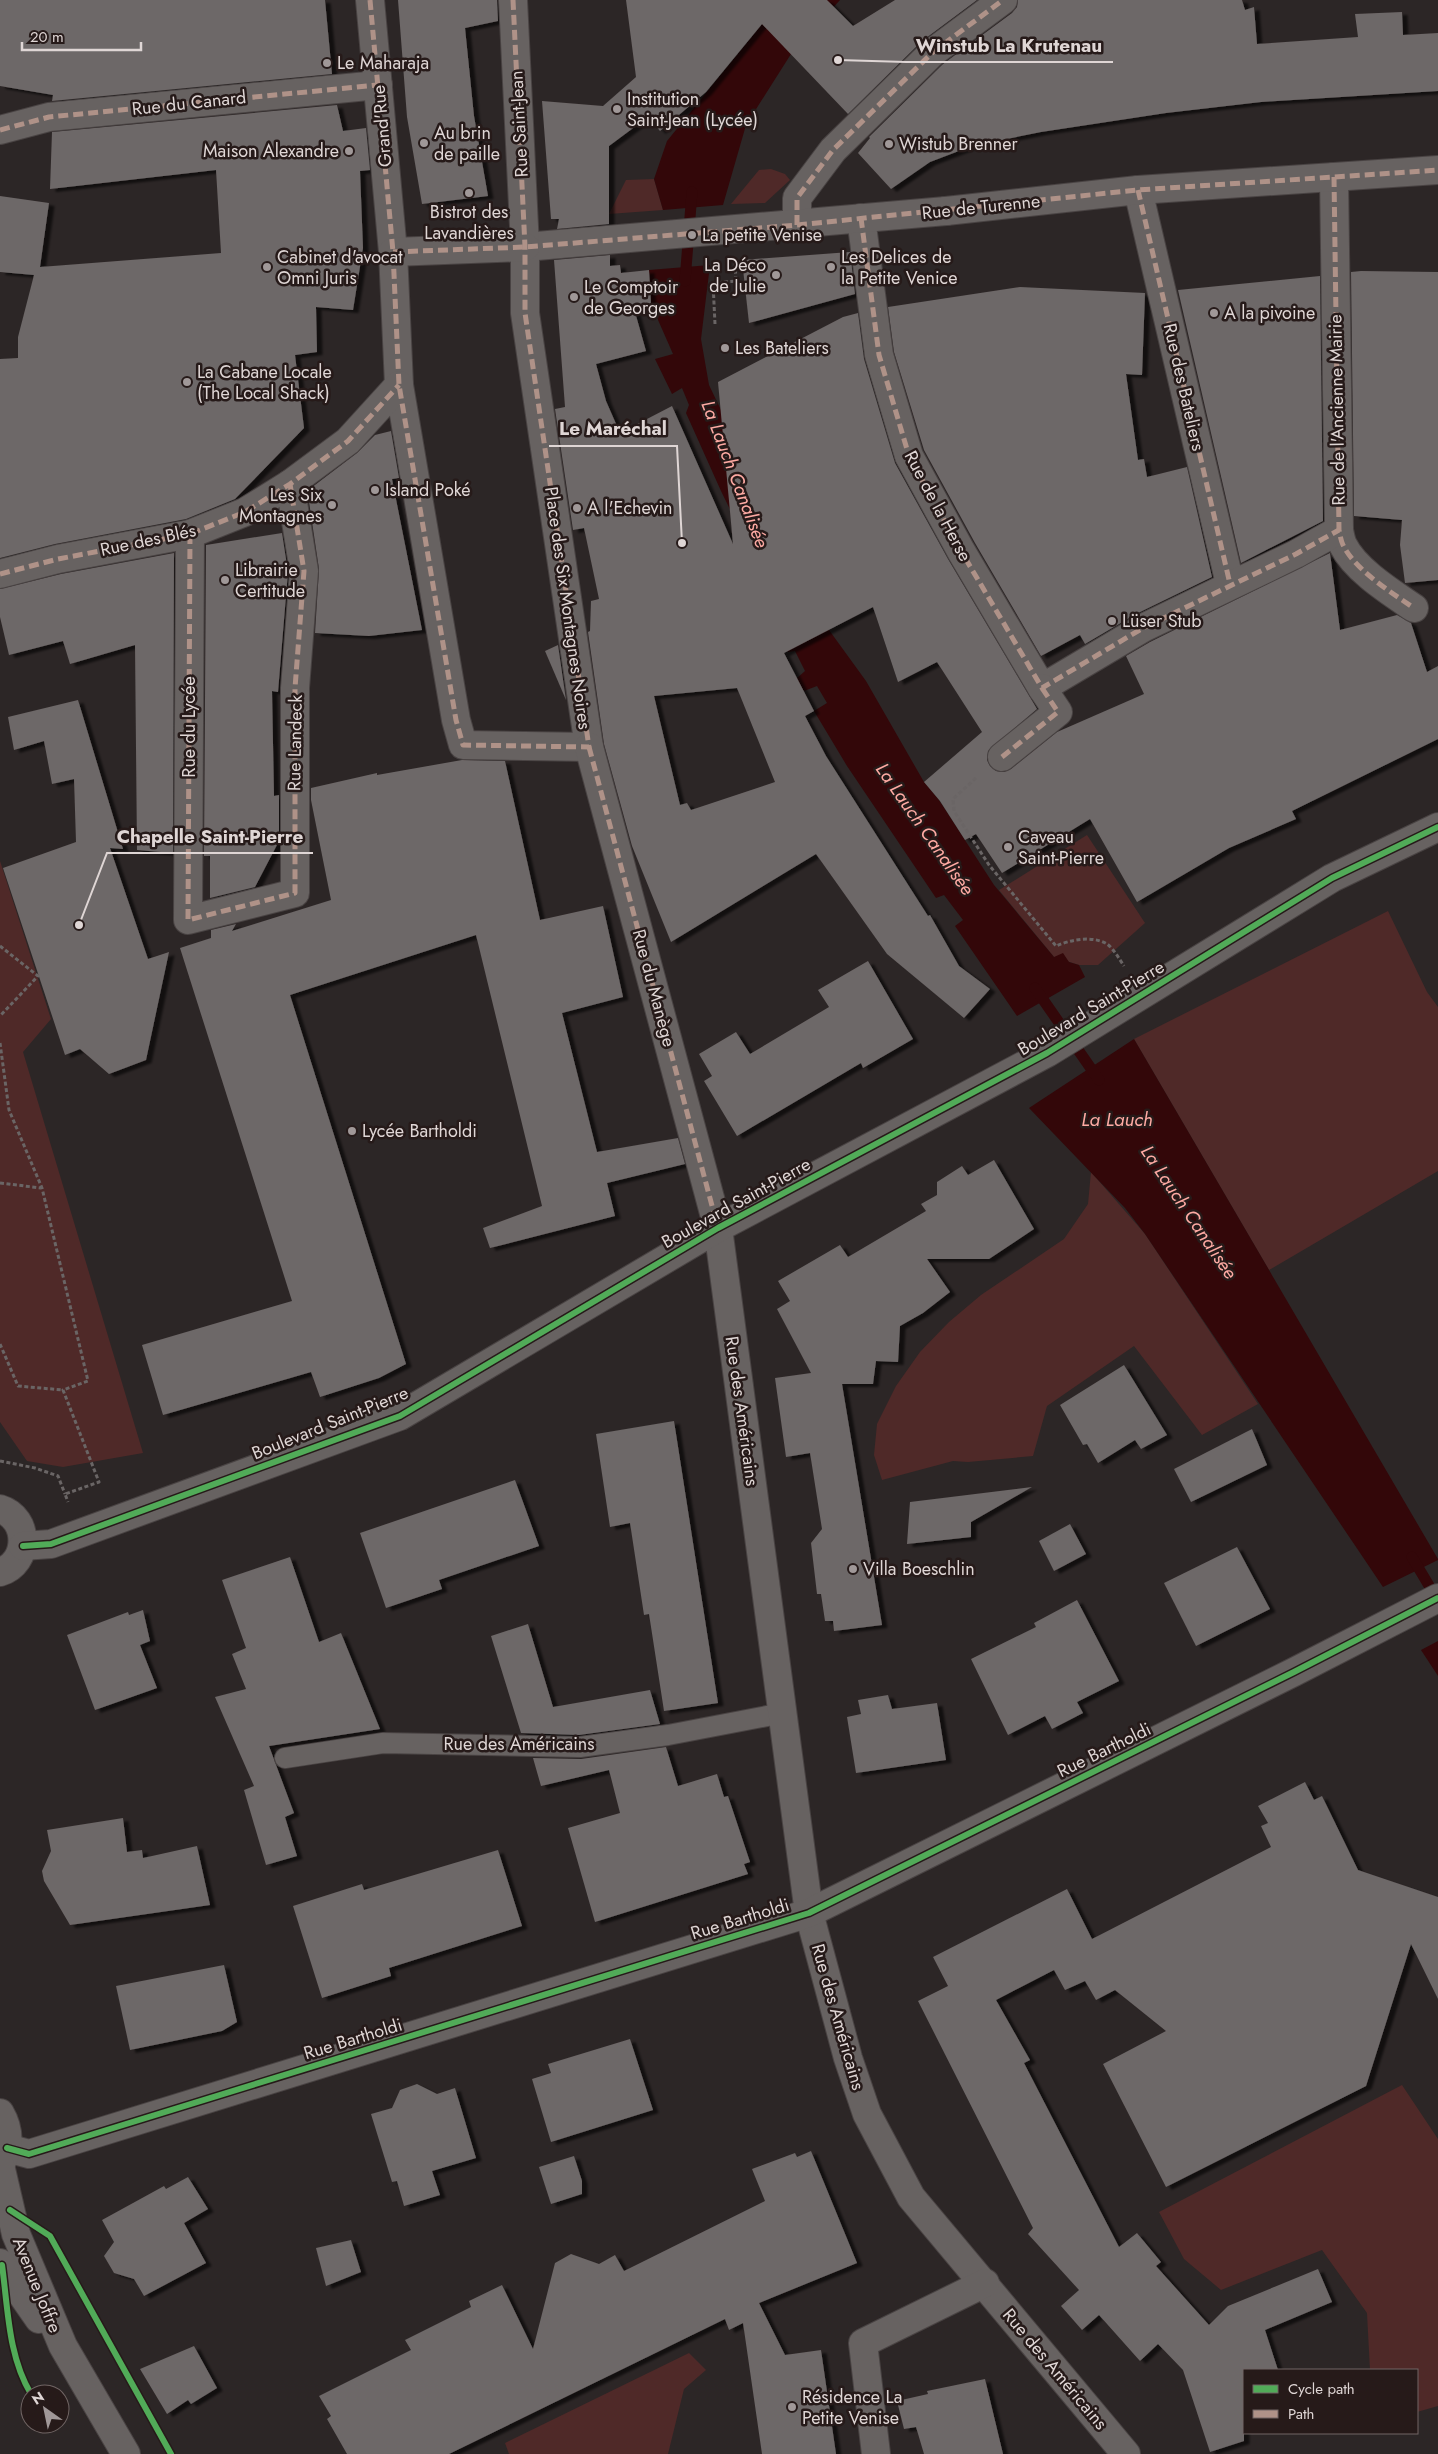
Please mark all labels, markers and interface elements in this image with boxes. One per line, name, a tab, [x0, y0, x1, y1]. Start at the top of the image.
scale bar	[22, 20, 141, 52]
text: 20 m	[30, 26, 64, 48]
callout: Winstub La Krutenau	[906, 28, 1113, 62]
text: Winstub La Krutenau	[916, 32, 1102, 59]
place label: Le Maharaja	[337, 50, 429, 76]
marker: Le Maharaja	[321, 57, 333, 69]
street label: Rue Saint-Jean	[503, 70, 535, 178]
street label: Rue du Canard	[131, 84, 247, 122]
street label: Grand'Rue	[365, 84, 399, 168]
place label: Institution Saint-Jean (Lycée)	[627, 86, 758, 133]
marker: Institution Saint-Jean (Lycée)	[611, 103, 623, 115]
place label: Au brin de paille	[434, 120, 500, 167]
place label: Wistub Brenner	[899, 131, 1019, 157]
marker: Au brin de paille	[418, 137, 430, 149]
place label: Maison Alexandre	[203, 138, 339, 164]
marker: Wistub Brenner	[883, 138, 895, 150]
marker: Maison Alexandre	[343, 145, 355, 157]
marker: Bistrot des Lavandières	[463, 187, 475, 199]
street label: Rue de Turenne	[921, 188, 1041, 226]
place label: Bistrot des Lavandières	[424, 199, 514, 246]
place label: La petite Venise	[702, 222, 822, 248]
marker: La petite Venise	[686, 229, 698, 241]
place label: Cabinet d'avocat Omni Juris	[277, 244, 403, 291]
place label: Les Delices de la Petite Venice	[841, 244, 958, 291]
place label: La Déco de Julie	[704, 252, 766, 299]
marker: Cabinet d'avocat Omni Juris	[261, 261, 273, 273]
marker: Les Delices de la Petite Venice	[825, 261, 837, 273]
marker: La Déco de Julie	[770, 269, 782, 281]
place label: Le Comptoir de Georges	[584, 274, 679, 321]
marker: Le Comptoir de Georges	[568, 291, 580, 303]
place label: A la pivoine	[1224, 300, 1315, 326]
marker: A la pivoine	[1208, 307, 1220, 319]
street label: Rue de l'Ancienne Mairie	[1322, 314, 1352, 506]
street label: Rue des Bateliers	[1157, 321, 1211, 453]
place label: Les Bateliers	[735, 335, 829, 361]
marker: Les Bateliers	[719, 342, 731, 354]
place label: La Cabane Locale (The Local Shack)	[197, 359, 332, 406]
marker: La Cabane Locale (The Local Shack)	[181, 376, 193, 388]
water label: La Lauch Canalisée	[694, 396, 776, 552]
callout: Le Maréchal	[549, 412, 677, 446]
text: Le Maréchal	[559, 415, 667, 442]
street label: Rue de la Herse	[898, 446, 978, 566]
place label: Island Poké	[385, 477, 471, 503]
place label: Les Six Montagnes	[239, 482, 322, 529]
marker: Island Poké	[369, 484, 381, 496]
street label: Place des Six Montagnes Noires	[538, 485, 598, 731]
place label: A l'Echevin	[587, 495, 673, 521]
marker: Les Six Montagnes	[326, 499, 338, 511]
marker: A l'Echevin	[571, 502, 583, 514]
street label: Rue des Blés	[98, 517, 198, 563]
place label: Librairie Certitude	[235, 557, 305, 604]
marker: Librairie Certitude	[219, 574, 231, 586]
place label: Lüser Stub	[1122, 608, 1202, 634]
marker: Lüser Stub	[1106, 615, 1118, 627]
street label: Rue du Lycée	[176, 676, 202, 778]
street label: Rue Landeck	[281, 694, 309, 791]
water label: La Lauch Canalisée	[869, 757, 981, 901]
callout: Chapelle Saint-Pierre	[107, 819, 313, 853]
text: Chapelle Saint-Pierre	[117, 823, 303, 850]
place label: Caveau Saint-Pierre	[1018, 824, 1104, 871]
marker: Caveau Saint-Pierre	[1002, 841, 1014, 853]
street label: Rue du Manège	[626, 926, 682, 1050]
street label: Boulevard Saint-Pierre	[1013, 954, 1169, 1062]
water label: La Lauch	[1081, 1106, 1153, 1133]
place label: Lycée Bartholdi	[362, 1118, 477, 1144]
marker: Lycée Bartholdi	[346, 1125, 358, 1137]
water label: La Lauch Canalisée	[1134, 1140, 1244, 1285]
street label: Boulevard Saint-Pierre	[657, 1151, 815, 1255]
street label: Rue des Américains	[719, 1334, 765, 1488]
street label: Boulevard Saint-Pierre	[248, 1380, 412, 1466]
place label: Villa Boeschlin	[863, 1556, 975, 1582]
marker: Villa Boeschlin	[847, 1563, 859, 1575]
street label: Rue Bartholdi	[1053, 1716, 1155, 1784]
street label: Rue des Américains	[443, 1731, 595, 1757]
street label: Rue Bartholdi	[688, 1892, 792, 1946]
street label: Rue des Américains	[805, 1941, 871, 2093]
street label: Rue Bartholdi	[301, 2012, 405, 2066]
street label: Avenue Joffre	[6, 2233, 68, 2337]
street label: Rue des Américains	[996, 2303, 1114, 2435]
legend	[1243, 2369, 1418, 2434]
text: Cycle path	[1288, 2378, 1355, 2400]
north arrow	[20, 2384, 70, 2434]
place label: Résidence La Petite Venise	[802, 2384, 902, 2431]
text: N	[28, 2387, 48, 2410]
marker: Résidence La Petite Venise	[786, 2401, 798, 2413]
text: Path	[1288, 2403, 1314, 2425]

